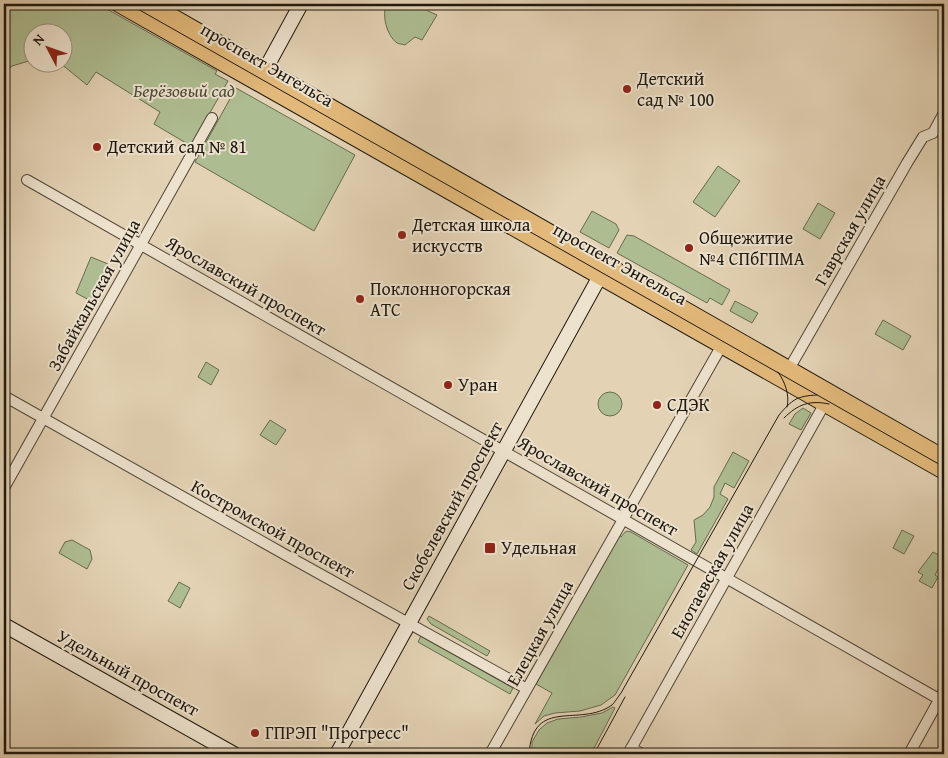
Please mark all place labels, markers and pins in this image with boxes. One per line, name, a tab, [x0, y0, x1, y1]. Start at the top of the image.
place label: Детский сад № 100	[636, 65, 715, 113]
marker: Детский сад № 100	[621, 83, 633, 95]
place label: Детский сад № 81	[106, 133, 247, 160]
marker: Детский сад № 81	[91, 141, 103, 153]
place label: Детская школа искусств	[411, 211, 531, 259]
place label: Общежитие №4 СПбГПМА	[699, 224, 805, 272]
marker: Детская школа искусств	[396, 229, 408, 241]
marker: Общежитие №4 СПбГПМА	[683, 242, 695, 254]
place label: Поклонногорская АТС	[370, 275, 511, 323]
marker: Поклонногорская АТС	[354, 293, 366, 305]
place label: Уран	[458, 371, 498, 398]
marker: Уран	[442, 379, 454, 391]
place label: СДЭК	[667, 391, 710, 418]
marker: СДЭК	[651, 399, 663, 411]
place label: Удельная	[501, 534, 577, 561]
marker: Удельная	[483, 541, 497, 555]
place label: ГПРЭП "Прогресс"	[265, 719, 409, 746]
marker: ГПРЭП "Прогресс"	[249, 727, 261, 739]

